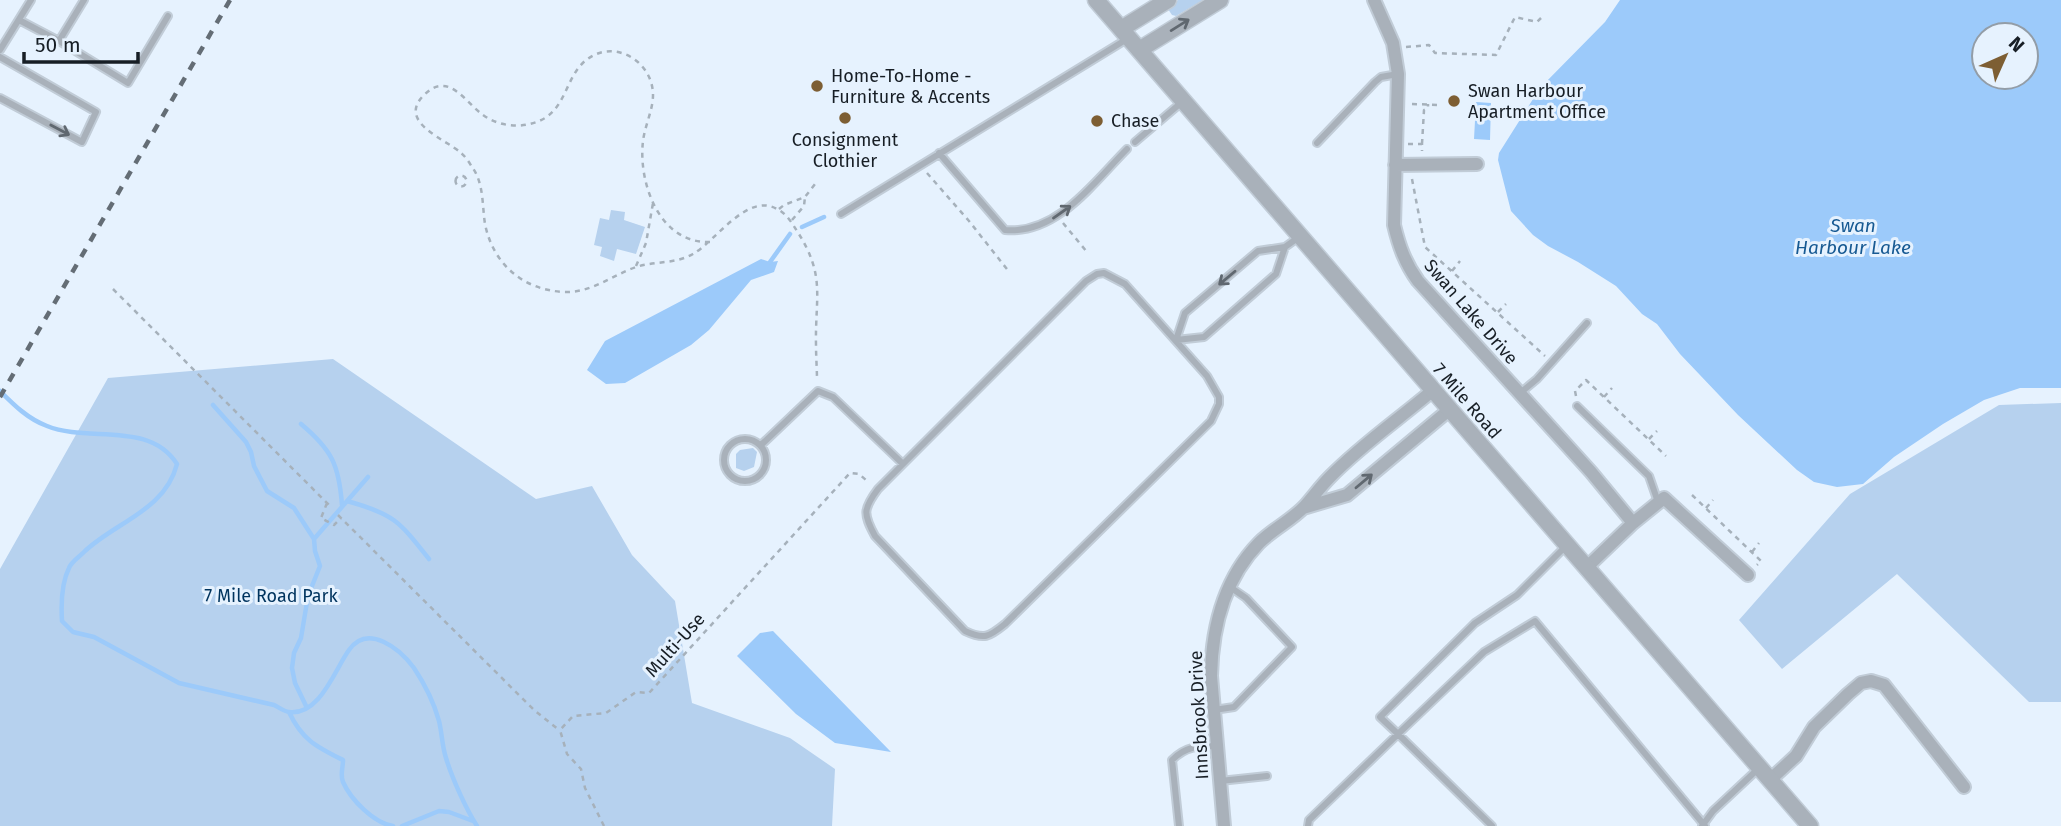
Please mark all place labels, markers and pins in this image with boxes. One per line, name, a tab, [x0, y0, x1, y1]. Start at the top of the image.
place label: Home-To-Home - Furniture & Accents	[831, 65, 990, 108]
marker: Home-To-Home - Furniture & Accents	[809, 78, 825, 94]
place label: Swan Harbour Apartment Office	[1468, 80, 1606, 123]
marker: Swan Harbour Apartment Office	[1446, 93, 1462, 109]
marker: Consignment Clothier	[837, 110, 853, 126]
place label: Chase	[1111, 110, 1159, 132]
marker: Chase	[1089, 113, 1105, 129]
place label: Consignment Clothier	[792, 129, 899, 172]

